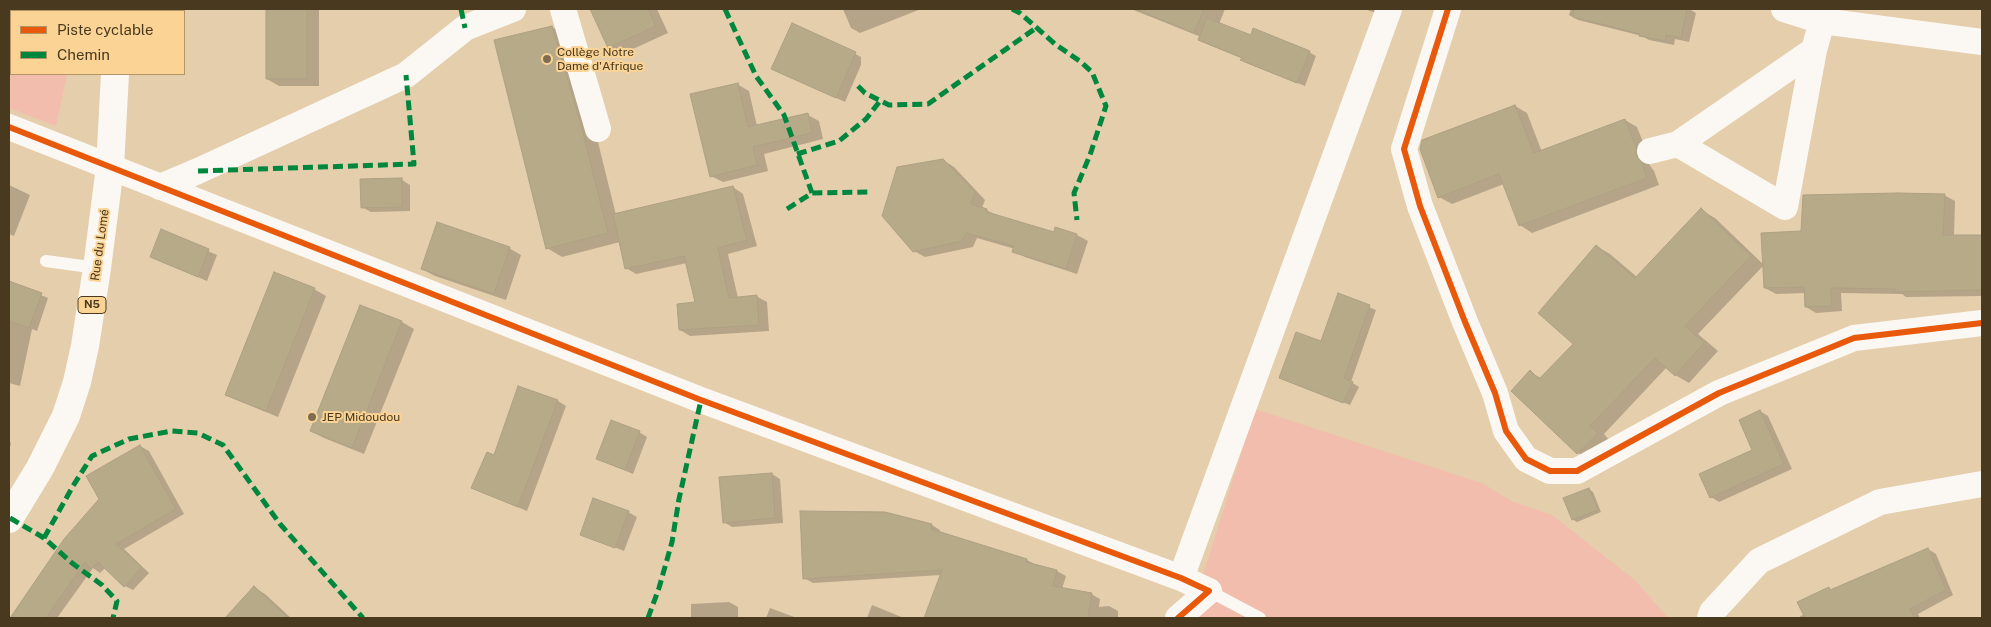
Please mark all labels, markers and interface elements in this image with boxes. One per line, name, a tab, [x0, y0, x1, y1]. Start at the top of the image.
legend	[10, 10, 185, 75]
text: Piste cyclable	[57, 21, 154, 38]
place label: Collège Notre Dame d'Afrique	[557, 45, 643, 73]
text: Chemin	[57, 46, 110, 63]
marker: Collège Notre Dame d'Afrique	[541, 53, 553, 65]
street label: Rue du Lomé	[88, 208, 112, 282]
road number: N5	[78, 296, 106, 314]
place label: JEP Midoudou	[322, 410, 400, 424]
marker: JEP Midoudou	[306, 411, 318, 423]

